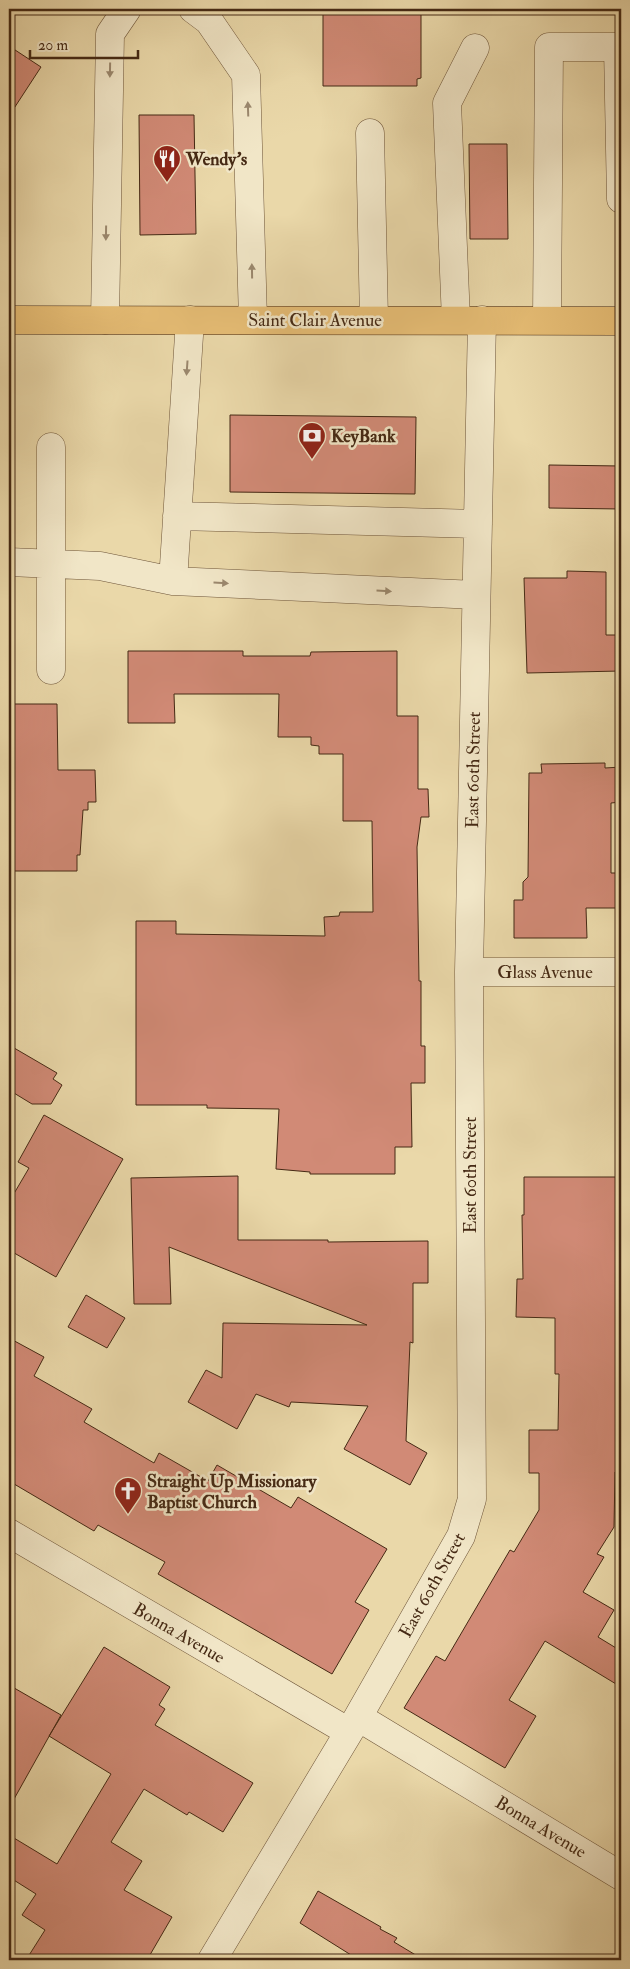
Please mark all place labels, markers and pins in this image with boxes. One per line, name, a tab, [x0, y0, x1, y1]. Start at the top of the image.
restaurant icon: Wendy's	[152, 144, 182, 183]
place label: Wendy's	[185, 148, 247, 171]
bank icon: KeyBank	[297, 421, 327, 460]
place label: KeyBank	[331, 425, 396, 448]
place label: Straight Up Missionary Baptist Church	[147, 1470, 317, 1514]
church icon: Straight Up Missionary Baptist Church	[113, 1476, 143, 1515]

